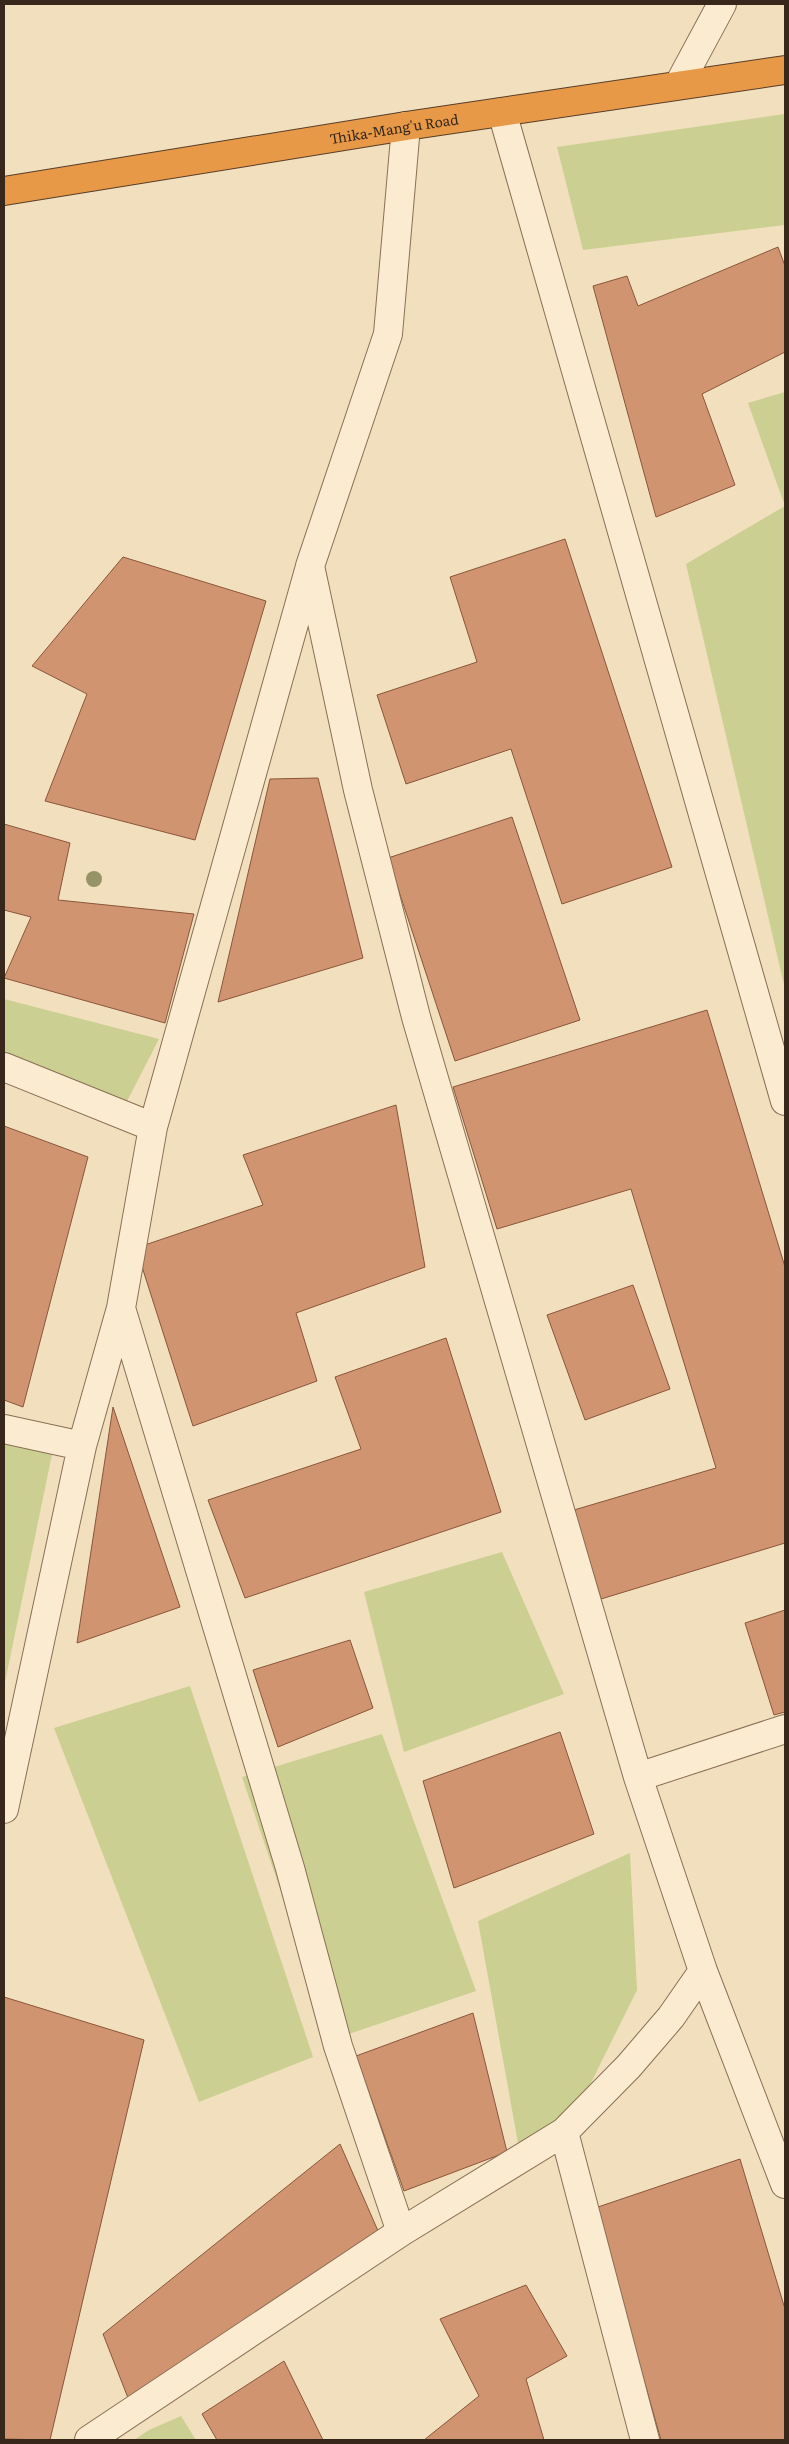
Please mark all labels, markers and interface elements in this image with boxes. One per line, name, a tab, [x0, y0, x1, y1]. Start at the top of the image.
street label: Thika-Mang'u Road	[328, 108, 460, 148]

